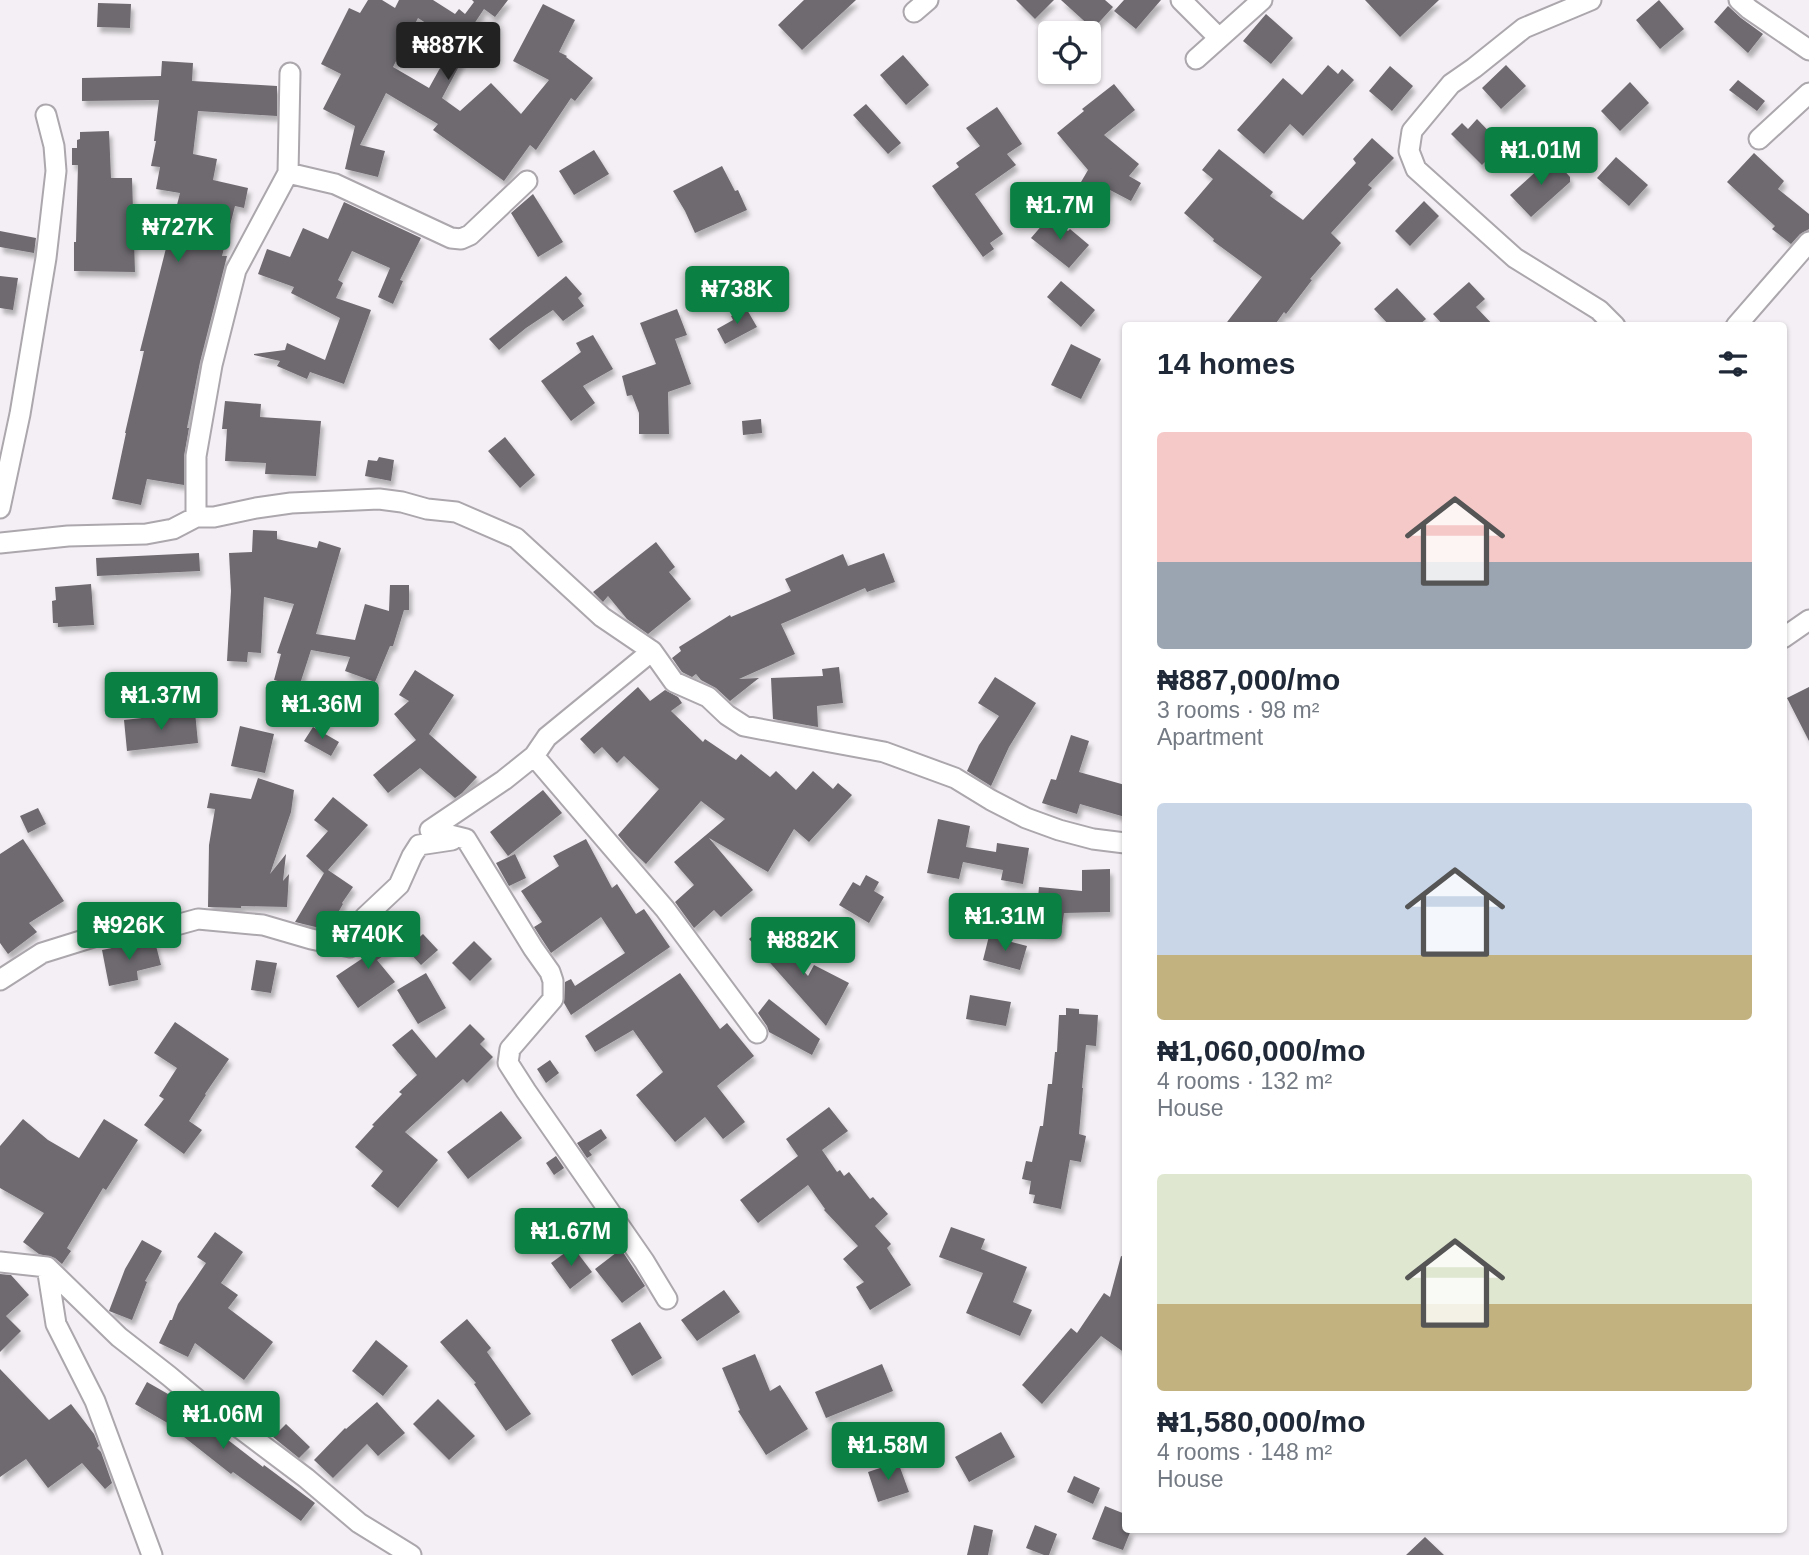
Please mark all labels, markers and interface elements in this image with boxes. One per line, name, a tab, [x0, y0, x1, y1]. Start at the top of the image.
map controls	[1038, 21, 1101, 84]
button: locate	[1038, 21, 1101, 84]
pin: ₦887K	[399, 22, 497, 82]
text: ₦887K	[412, 32, 484, 58]
pin: ₦1.01M	[1484, 128, 1598, 187]
text: ₦1.01M	[1501, 137, 1581, 163]
pin: ₦1.7M	[1011, 182, 1109, 242]
text: ₦1.7M	[1026, 192, 1094, 218]
pin: ₦727K	[129, 204, 227, 264]
text: ₦727K	[142, 214, 214, 240]
pin: ₦738K	[688, 266, 786, 326]
text: ₦738K	[701, 276, 773, 302]
icon: filters	[1714, 345, 1752, 383]
text: 14 homes	[1157, 347, 1295, 380]
icon: home	[1392, 478, 1518, 604]
text: ₦887,000/mo	[1157, 663, 1340, 696]
pin: ₦1.37M	[104, 672, 218, 732]
text: ₦1.37M	[121, 682, 201, 708]
pin: ₦1.36M	[265, 682, 379, 741]
text: ₦1.36M	[282, 691, 362, 717]
text: 3 rooms · 98 m²	[1157, 697, 1319, 723]
text: Apartment	[1157, 724, 1263, 750]
icon: home	[1392, 849, 1518, 975]
pin: ₦1.31M	[948, 894, 1062, 953]
pin: ₦926K	[80, 902, 178, 962]
text: ₦1.31M	[965, 903, 1045, 929]
text: ₦926K	[93, 912, 165, 938]
pin: ₦740K	[319, 912, 417, 971]
pin: ₦882K	[754, 918, 852, 977]
text: ₦740K	[332, 921, 404, 947]
text: ₦882K	[767, 927, 839, 953]
text: ₦1,060,000/mo	[1157, 1034, 1365, 1067]
text: 4 rooms · 132 m²	[1157, 1068, 1332, 1094]
text: House	[1157, 1095, 1223, 1121]
pin: ₦1.67M	[514, 1208, 628, 1268]
text: ₦1.67M	[531, 1218, 611, 1244]
icon: home	[1392, 1220, 1518, 1346]
pin: ₦1.06M	[166, 1392, 280, 1451]
text: ₦1.06M	[183, 1401, 263, 1427]
text: ₦1,580,000/mo	[1157, 1405, 1365, 1438]
pin: ₦1.58M	[831, 1422, 945, 1482]
text: ₦1.58M	[848, 1432, 928, 1458]
text: 4 rooms · 148 m²	[1157, 1439, 1332, 1465]
text: House	[1157, 1466, 1223, 1492]

